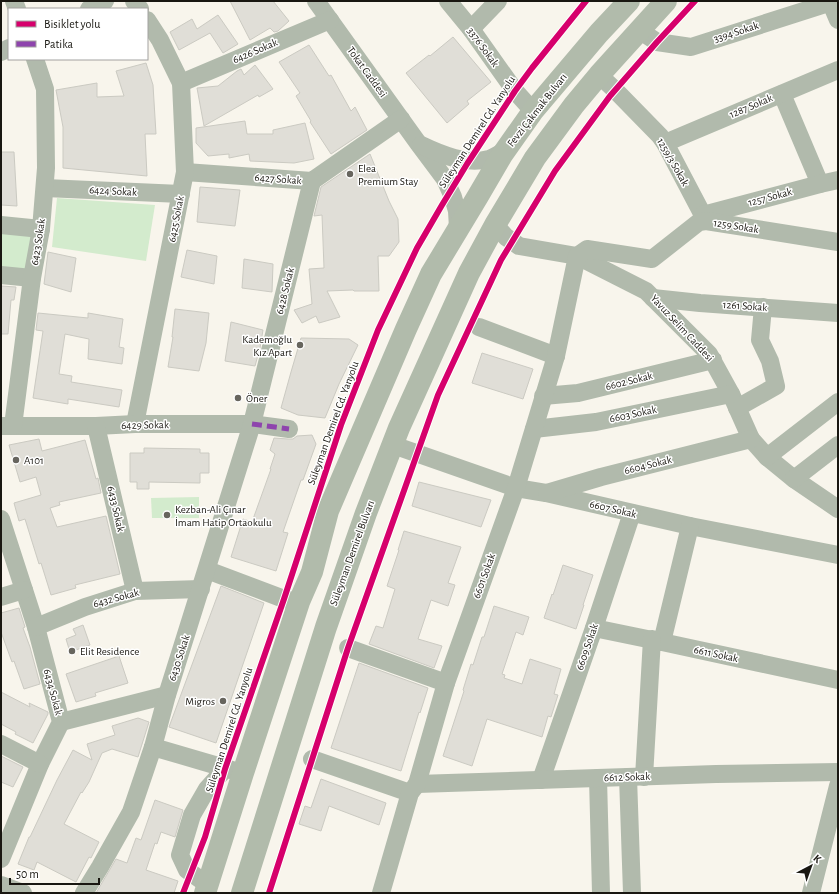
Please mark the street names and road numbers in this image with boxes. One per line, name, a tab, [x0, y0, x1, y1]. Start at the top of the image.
street label: 3394 Sokak	[712, 20, 760, 44]
street label: 3376 Sokak	[465, 25, 501, 69]
street label: 6426 Sokak	[231, 37, 279, 65]
street label: Tokat Caddesi	[345, 45, 389, 99]
street label: Fevzi Çakmak Bulvarı	[505, 71, 569, 149]
street label: Süleyman Demirel Cd. Yanyolu	[437, 74, 517, 190]
street label: 1287 Sokak	[728, 92, 774, 120]
street label: 1259/3 Sokak	[655, 136, 691, 188]
street label: 6427 Sokak	[254, 172, 302, 186]
street label: 6424 Sokak	[89, 184, 137, 198]
street label: 1257 Sokak	[747, 186, 793, 208]
street label: 6425 Sokak	[166, 195, 186, 243]
street label: 1259 Sokak	[713, 217, 759, 235]
street label: 6423 Sokak	[29, 218, 47, 266]
street label: 6428 Sokak	[274, 266, 296, 316]
street label: Yavuz Selim Caddesi	[648, 293, 716, 363]
street label: 1261 Sokak	[722, 299, 768, 313]
street label: Süleyman Demirel Cd. Yanyolu	[305, 359, 361, 486]
street label: 6602 Sokak	[604, 370, 654, 392]
street label: 6603 Sokak	[608, 404, 658, 424]
street label: 6429 Sokak	[121, 419, 169, 431]
street label: 6604 Sokak	[623, 454, 673, 476]
street label: 6433 Sokak	[105, 485, 127, 533]
street label: 6607 Sokak	[588, 498, 638, 520]
street label: Süleyman Demirel Bulvarı	[328, 499, 376, 607]
street label: 6601 Sokak	[471, 552, 497, 600]
street label: 6432 Sokak	[92, 587, 140, 609]
street label: 6609 Sokak	[574, 622, 600, 672]
street label: 6430 Sokak	[166, 634, 192, 682]
street label: 6611 Sokak	[693, 644, 739, 664]
street label: Süleyman Demirel Cd. Yanyolu	[204, 666, 255, 794]
street label: 6434 Sokak	[42, 668, 64, 716]
street label: 6612 Sokak	[604, 771, 650, 783]

